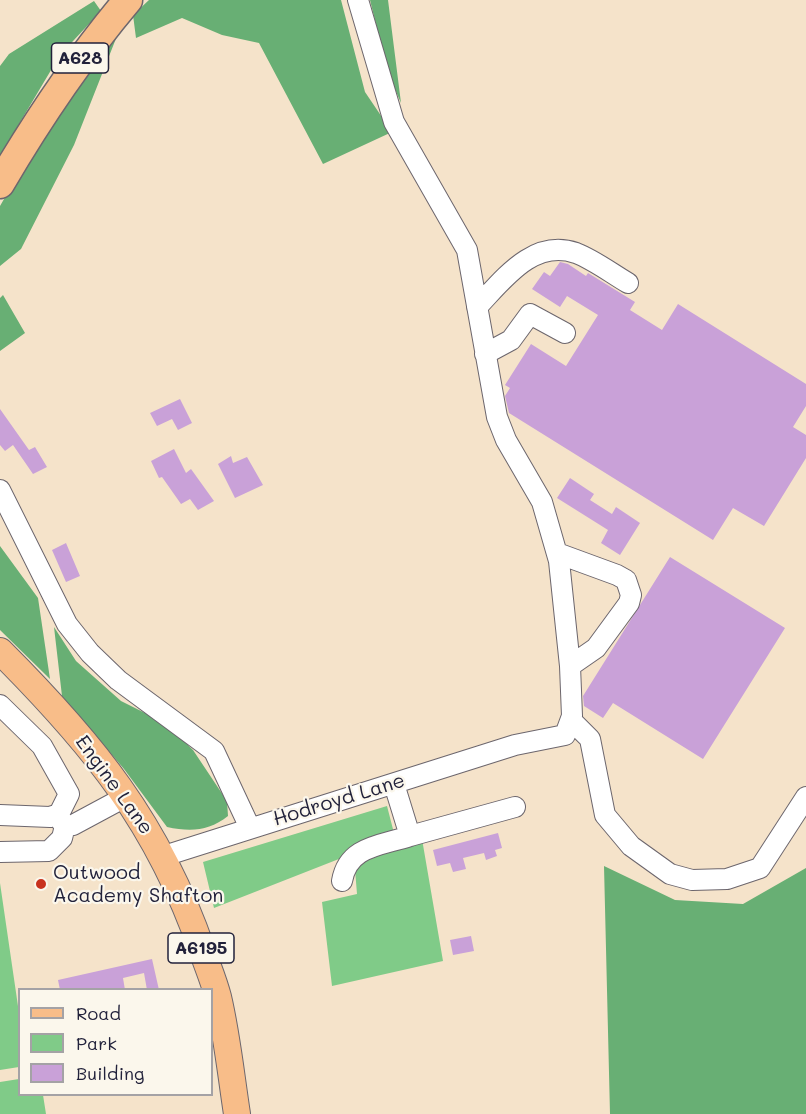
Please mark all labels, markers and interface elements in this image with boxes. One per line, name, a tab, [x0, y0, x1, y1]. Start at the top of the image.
road number: A628	[52, 43, 109, 73]
street label: Engine Lane	[70, 731, 158, 839]
street label: Hodroyd Lane	[270, 769, 408, 831]
place label: Outwood Academy Shafton	[53, 861, 223, 908]
marker: Outwood Academy Shafton	[34, 877, 48, 891]
road number: A6195	[168, 933, 234, 963]
legend	[18, 988, 213, 1096]
text: Road	[76, 1001, 121, 1025]
text: Park	[76, 1031, 117, 1055]
text: Building	[76, 1061, 144, 1085]

